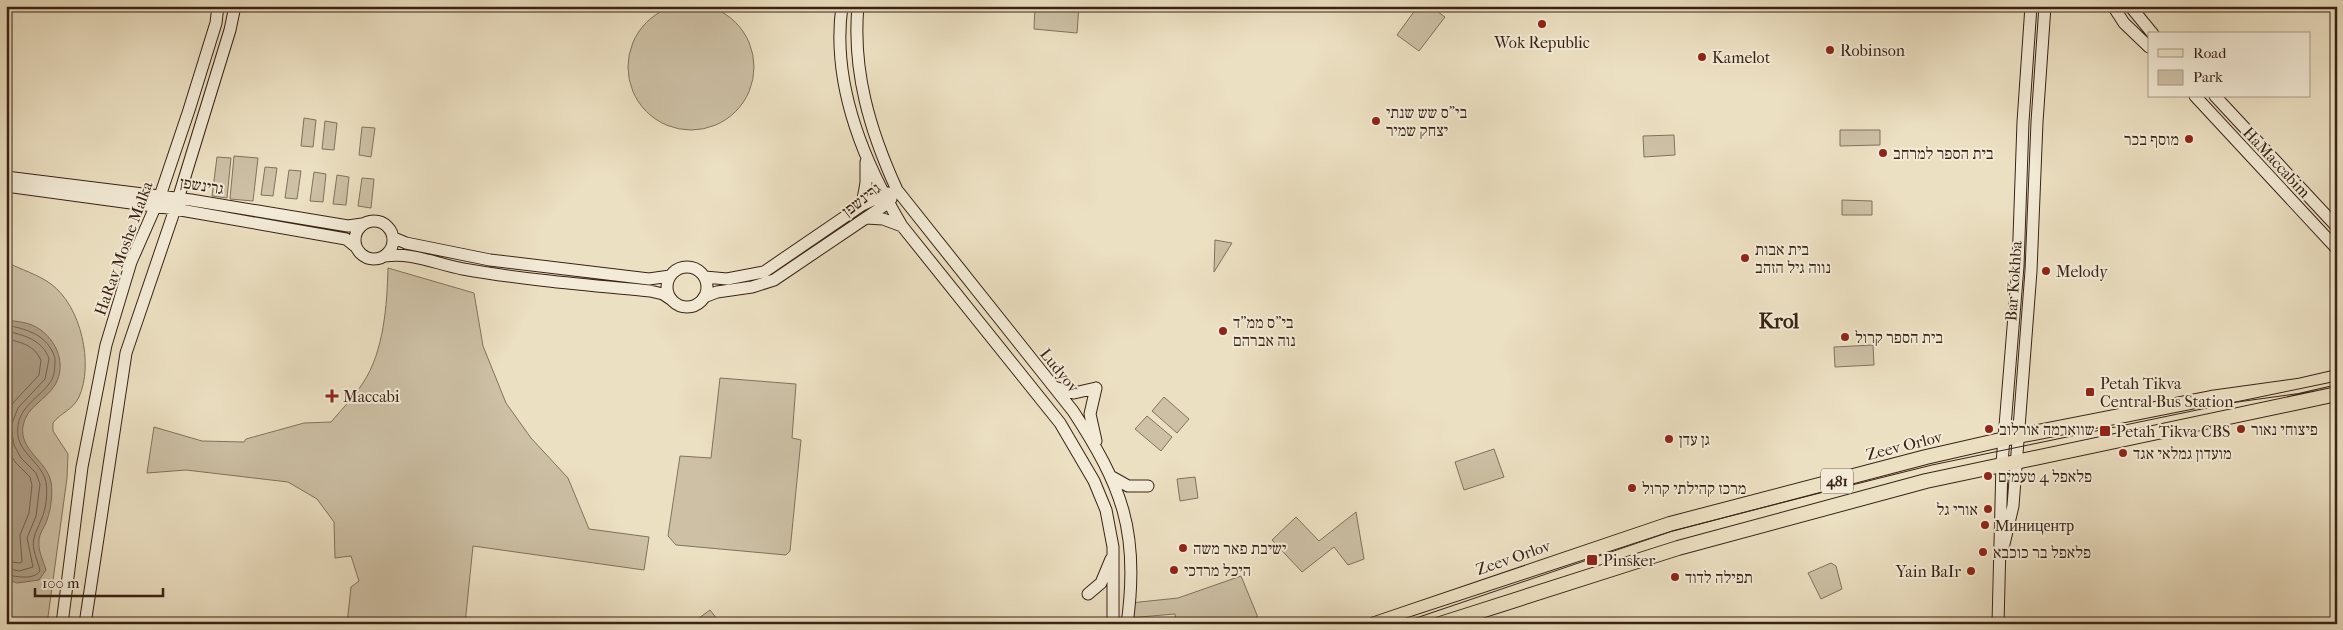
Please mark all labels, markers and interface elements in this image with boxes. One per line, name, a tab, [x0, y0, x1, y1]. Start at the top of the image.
marker: Wok Republic	[1536, 18, 1548, 30]
legend	[2148, 32, 2310, 98]
place label: Wok Republic	[1493, 33, 1590, 52]
place label: Robinson	[1840, 41, 1906, 60]
marker: Robinson	[1824, 44, 1836, 56]
text: Road	[2193, 44, 2227, 62]
place label: Kamelot	[1712, 48, 1771, 67]
marker: Kamelot	[1696, 51, 1708, 63]
text: Park	[2193, 68, 2223, 86]
place label: בי"ס שש שנתי יצחק שמיר	[1386, 103, 1467, 140]
marker: בי"ס שש שנתי יצחק שמיר	[1370, 115, 1382, 127]
street label: HaMaccabim	[2239, 123, 2315, 202]
place label: מוסף בכר	[2124, 130, 2179, 149]
marker: מוסף בכר	[2183, 133, 2195, 145]
place label: בית הספר למרחב	[1893, 144, 1994, 163]
marker: בית הספר למרחב	[1877, 147, 1889, 159]
street label: גרינשפן	[179, 173, 225, 198]
street label: HaRav Moshe Malka	[90, 178, 157, 318]
street label: גרינשפן	[838, 178, 885, 221]
place label: בית אבות נווה גיל הזהב	[1755, 240, 1831, 277]
street label: Bar Kokhba	[2001, 240, 2026, 322]
marker: בית אבות נווה גיל הזהב	[1739, 252, 1751, 264]
place label: Melody	[2056, 262, 2108, 281]
marker: Melody	[2040, 265, 2052, 277]
district label: Krol	[1759, 309, 1799, 333]
place label: בי"ס ממ"ד נוה אברהם	[1233, 313, 1296, 350]
marker: בי"ס ממ"ד נוה אברהם	[1217, 325, 1229, 337]
place label: בית הספר קרול	[1855, 328, 1943, 347]
marker: בית הספר קרול	[1839, 331, 1851, 343]
street label: Ludyov	[1036, 344, 1084, 397]
place label: Petah Tikva Central Bus Station	[2100, 374, 2234, 411]
marker: Petah Tikva Central Bus Station	[2084, 386, 2096, 398]
place label: Maccabi	[343, 387, 400, 406]
marker: Maccabi	[325, 389, 339, 403]
place label: שווארמה אורלוב	[1999, 420, 2095, 439]
place label: פיצוחי נאור	[2251, 420, 2318, 439]
place label: Petah Tikva CBS	[2116, 422, 2230, 441]
marker: שווארמה אורלוב	[1983, 423, 1995, 435]
marker: פיצוחי נאור	[2235, 423, 2247, 435]
marker: Petah Tikva CBS	[2098, 424, 2112, 438]
street label: Zeev Orlov	[1864, 427, 1945, 464]
place label: גן עדן	[1679, 430, 1710, 449]
marker: גן עדן	[1663, 433, 1675, 445]
place label: מועדון גמלאי אגד	[2133, 444, 2232, 463]
marker: מועדון גמלאי אגד	[2117, 447, 2129, 459]
place label: פלאפל 4 טעמים	[1998, 467, 2092, 486]
road number: 481	[1821, 468, 1853, 494]
marker: פלאפל 4 טעמים	[1982, 470, 1994, 482]
place label: מרכז קהילתי קרול	[1642, 479, 1746, 498]
marker: מרכז קהילתי קרול	[1626, 482, 1638, 494]
place label: אורי גל	[1936, 500, 1978, 519]
marker: אורי גל	[1982, 503, 1994, 515]
place label: Миницентр	[1995, 516, 2074, 535]
marker: Миницентр	[1979, 519, 1991, 531]
street label: Zeev Orlov	[1473, 536, 1554, 579]
place label: ישיבת פאר משה	[1193, 539, 1286, 558]
marker: ישיבת פאר משה	[1177, 542, 1189, 554]
place label: פלאפל בר כוכבא	[1993, 543, 2091, 562]
marker: פלאפל בר כוכבא	[1977, 546, 1989, 558]
place label: Pinsker	[1603, 551, 1655, 570]
marker: Pinsker	[1585, 553, 1599, 567]
place label: היכל מרדכי	[1184, 561, 1251, 580]
place label: Yain BaIr	[1895, 562, 1961, 581]
marker: היכל מרדכי	[1168, 564, 1180, 576]
scale bar	[35, 565, 162, 597]
marker: Yain BaIr	[1965, 565, 1977, 577]
place label: תפילה לדוד	[1685, 568, 1753, 587]
marker: תפילה לדוד	[1669, 571, 1681, 583]
text: 100 m	[42, 574, 80, 592]

